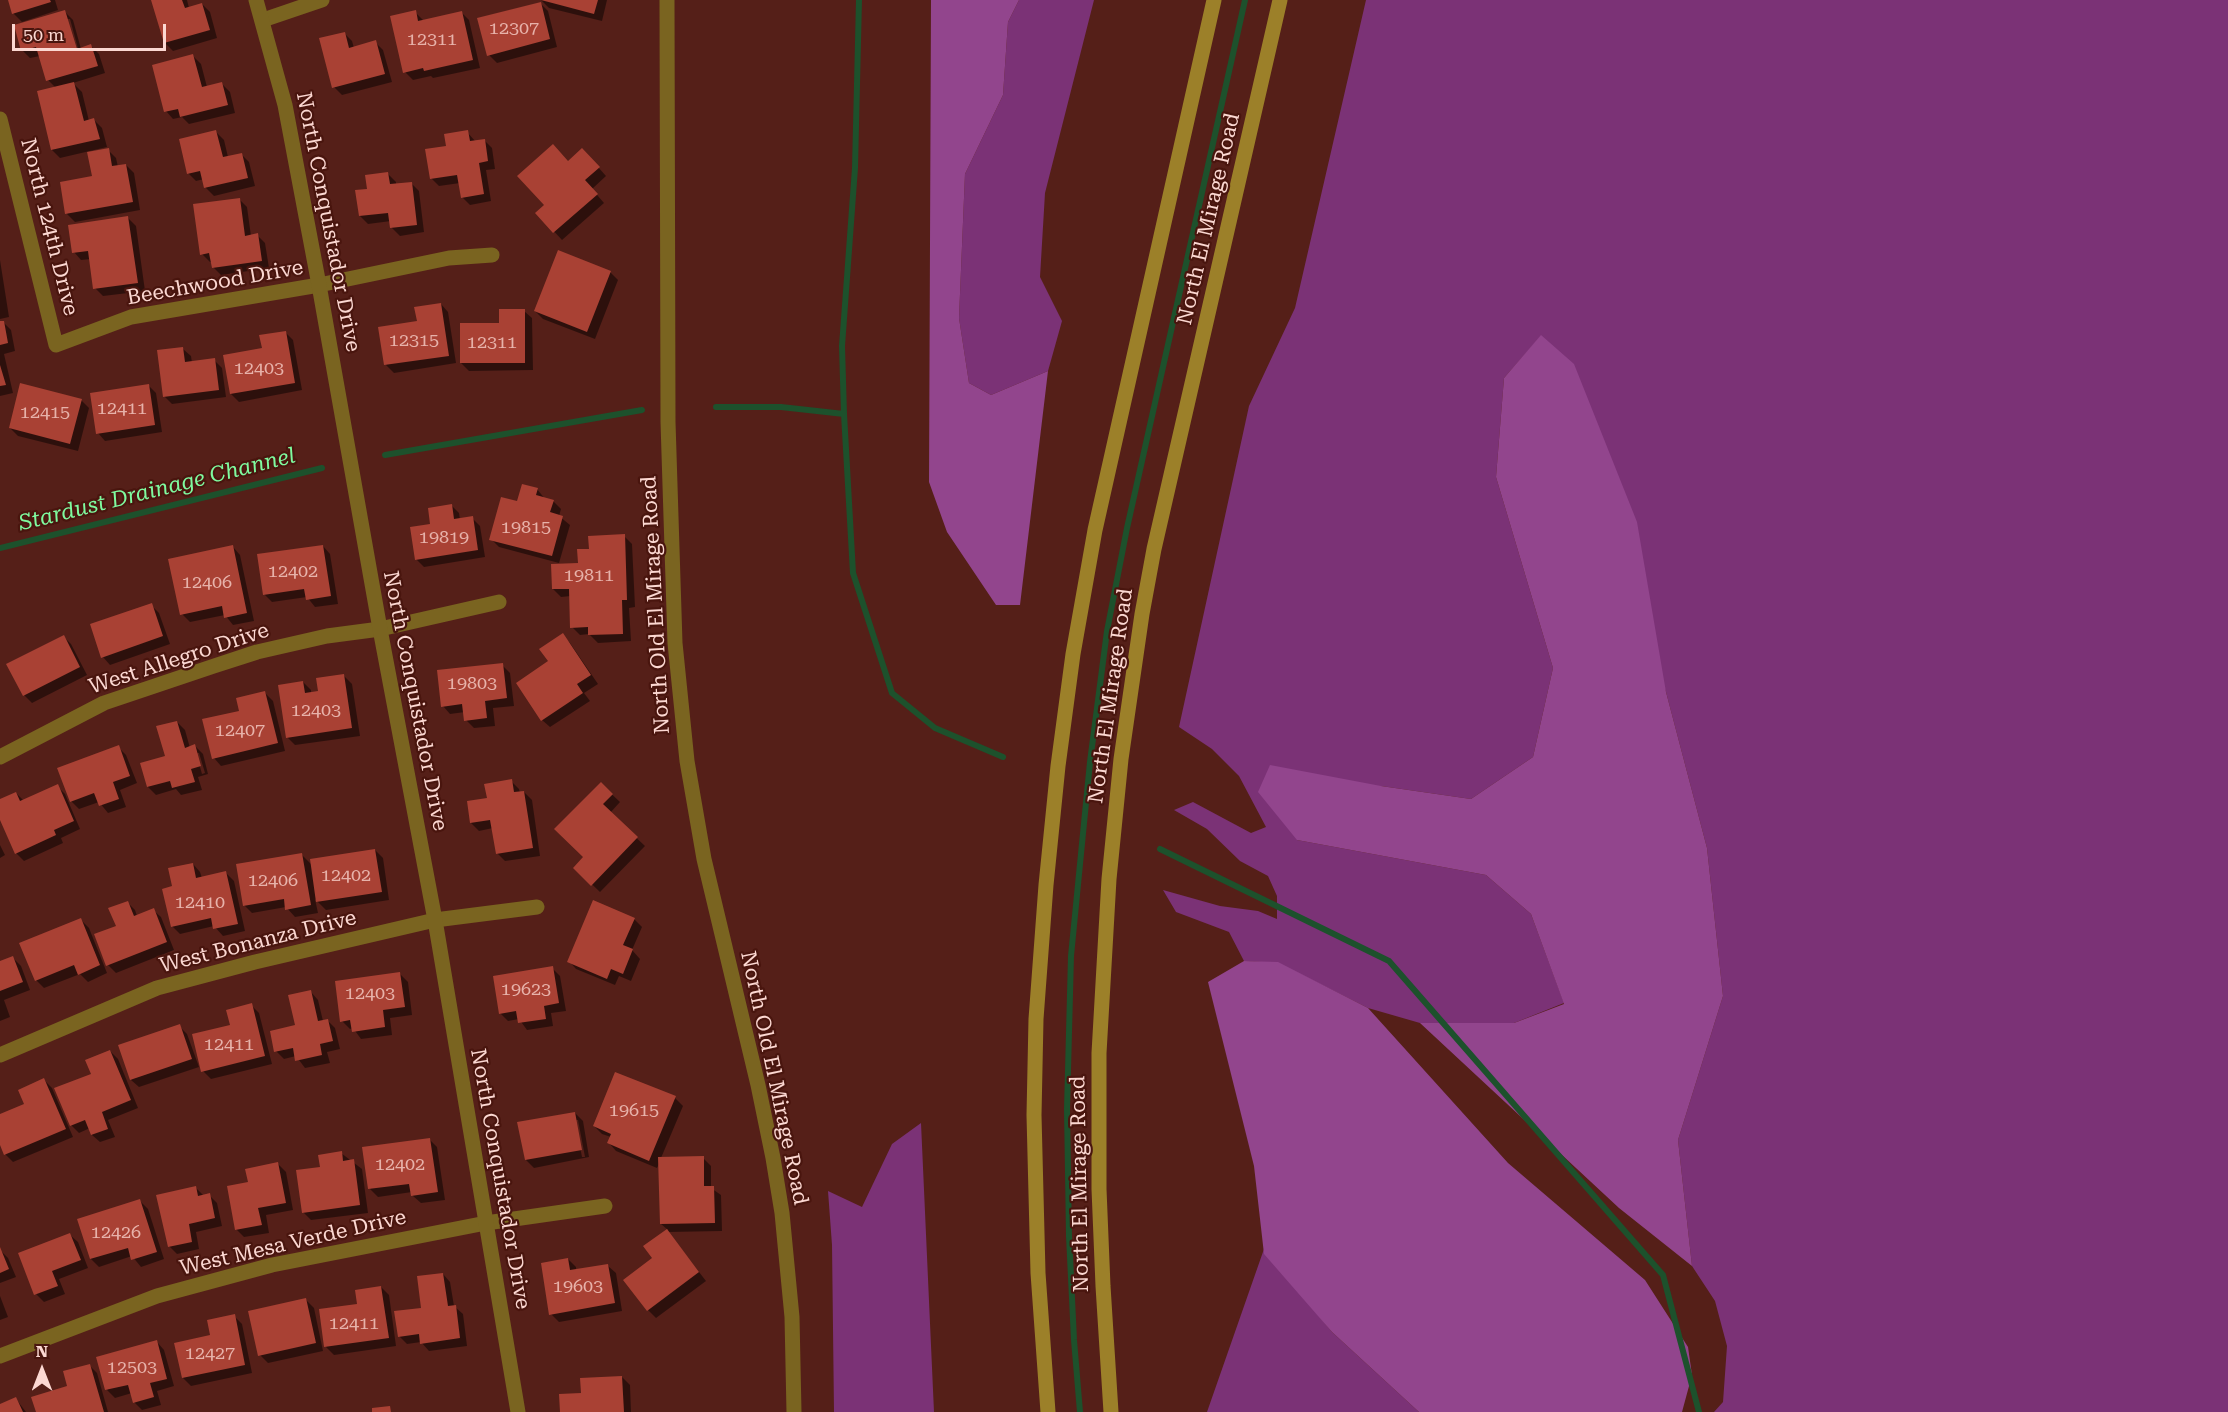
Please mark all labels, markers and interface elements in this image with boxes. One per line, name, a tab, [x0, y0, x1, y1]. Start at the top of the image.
scale bar	[15, 12, 170, 50]
house number: 12307	[489, 18, 539, 40]
text: 50 m	[23, 24, 64, 45]
house number: 12311	[407, 29, 457, 51]
street label: North Conquistador Drive	[290, 90, 366, 354]
street label: North El Mirage Road	[1172, 111, 1246, 327]
street label: North 124th Drive	[15, 136, 83, 318]
street label: Beechwood Drive	[125, 255, 305, 311]
house number: 12315	[389, 330, 439, 352]
house number: 12311	[467, 332, 517, 354]
house number: 12403	[234, 358, 284, 380]
house number: 12411	[97, 398, 147, 420]
house number: 12415	[20, 402, 70, 424]
water label: Stardust Drainage Channel	[16, 443, 298, 537]
street label: North Old El Mirage Road	[637, 475, 675, 735]
house number: 19815	[501, 517, 551, 539]
house number: 19819	[419, 527, 469, 549]
house number: 12402	[268, 561, 318, 583]
house number: 19811	[564, 565, 614, 587]
street label: North Conquistador Drive	[377, 569, 453, 833]
house number: 12406	[182, 572, 232, 594]
street label: North El Mirage Road	[1083, 587, 1139, 805]
street label: West Allegro Drive	[86, 618, 272, 700]
house number: 19803	[447, 673, 497, 695]
house number: 12403	[291, 700, 341, 722]
house number: 12407	[215, 720, 265, 742]
house number: 12402	[321, 865, 371, 887]
house number: 12406	[248, 870, 298, 892]
house number: 12410	[175, 892, 225, 914]
street label: West Bonanza Drive	[157, 905, 359, 979]
street label: North Old El Mirage Road	[735, 949, 813, 1207]
house number: 19623	[501, 979, 551, 1001]
house number: 12403	[345, 983, 395, 1005]
house number: 12411	[204, 1034, 254, 1056]
street label: North Conquistador Drive	[465, 1047, 535, 1311]
street label: North El Mirage Road	[1066, 1075, 1094, 1293]
house number: 19615	[609, 1100, 659, 1122]
house number: 12402	[375, 1154, 425, 1176]
street label: West Mesa Verde Drive	[177, 1205, 409, 1281]
house number: 12426	[91, 1222, 141, 1244]
house number: 19603	[553, 1276, 603, 1298]
house number: 12411	[329, 1313, 379, 1335]
north arrow	[12, 1340, 72, 1400]
text: N	[36, 1342, 48, 1361]
house number: 12427	[185, 1343, 235, 1365]
house number: 12503	[107, 1357, 157, 1379]

